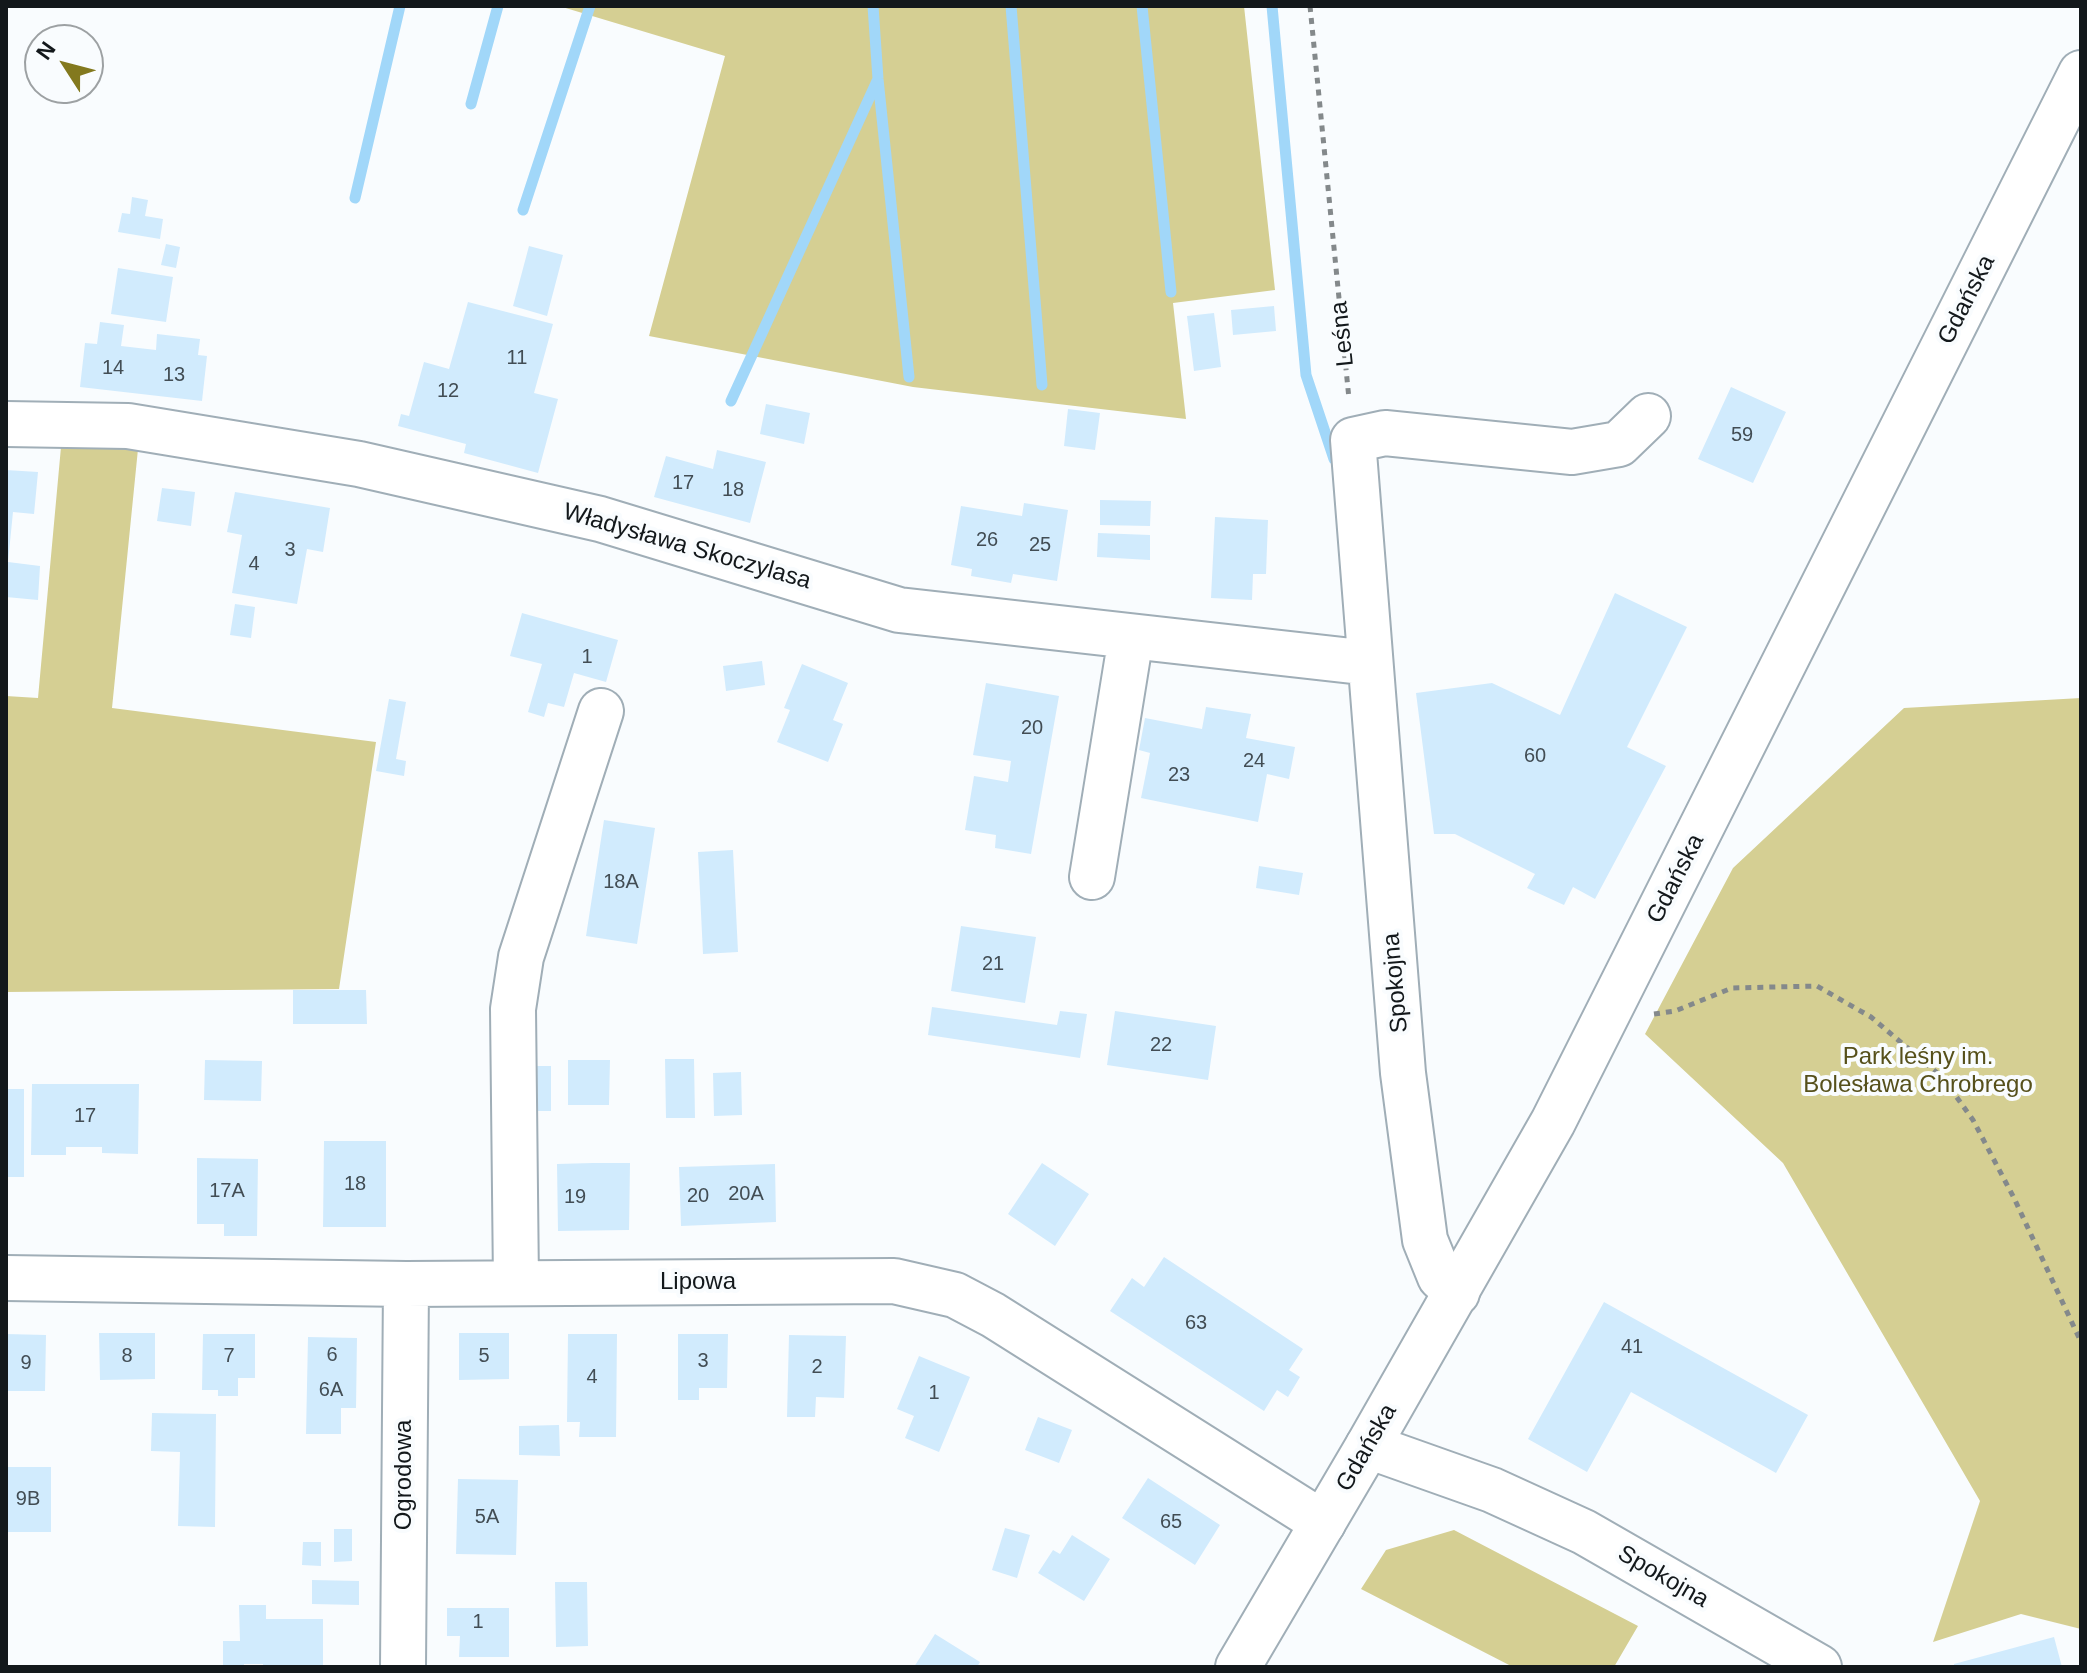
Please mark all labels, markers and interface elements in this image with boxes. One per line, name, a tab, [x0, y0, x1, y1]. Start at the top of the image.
north arrow	[24, 24, 104, 104]
text: N	[31, 37, 61, 65]
street label: Gdańska	[1932, 251, 2002, 349]
street label: Leśna	[1325, 300, 1361, 368]
house number: 11	[507, 346, 527, 370]
house number: 14	[102, 356, 124, 380]
house number: 13	[163, 363, 185, 387]
house number: 12	[437, 379, 459, 403]
house number: 59	[1731, 423, 1753, 447]
house number: 17	[672, 471, 694, 495]
house number: 18	[722, 478, 744, 502]
street label: Władysława Skoczylasa	[560, 498, 814, 596]
house number: 26	[976, 528, 998, 552]
house number: 25	[1029, 533, 1051, 557]
house number: 3	[284, 538, 296, 562]
house number: 4	[248, 552, 260, 576]
house number: 1	[581, 645, 593, 669]
house number: 20	[1021, 716, 1043, 740]
house number: 60	[1524, 744, 1546, 768]
house number: 24	[1243, 749, 1265, 773]
house number: 23	[1168, 763, 1190, 787]
street label: Gdańska	[1641, 830, 1711, 928]
house number: 18A	[603, 870, 639, 894]
street label: Spokojna	[1377, 932, 1415, 1034]
house number: 21	[982, 952, 1004, 976]
house number: 22	[1150, 1033, 1172, 1057]
park label: Park leśny im. Bolesława Chrobrego	[1803, 1043, 2033, 1099]
house number: 17	[74, 1104, 96, 1128]
house number: 18	[344, 1172, 366, 1196]
house number: 17A	[209, 1179, 245, 1203]
house number: 20A	[728, 1182, 764, 1206]
house number: 20	[687, 1184, 709, 1208]
house number: 19	[564, 1185, 586, 1209]
street label: Lipowa	[660, 1268, 736, 1296]
house number: 63	[1185, 1311, 1207, 1335]
house number: 41	[1621, 1335, 1643, 1359]
house number: 6	[326, 1343, 338, 1367]
house number: 8	[121, 1344, 133, 1368]
house number: 7	[223, 1344, 235, 1368]
house number: 5	[478, 1344, 490, 1368]
house number: 3	[697, 1349, 709, 1373]
house number: 9	[20, 1351, 32, 1375]
house number: 2	[811, 1355, 823, 1379]
house number: 4	[586, 1365, 598, 1389]
house number: 6A	[319, 1378, 343, 1402]
house number: 1	[928, 1381, 940, 1405]
street label: Gdańska	[1331, 1399, 1403, 1497]
street label: Ogrodowa	[390, 1420, 418, 1530]
house number: 9B	[16, 1487, 40, 1511]
house number: 5A	[475, 1505, 499, 1529]
house number: 65	[1160, 1510, 1182, 1534]
street label: Spokojna	[1612, 1540, 1714, 1614]
house number: 1	[472, 1610, 484, 1634]

